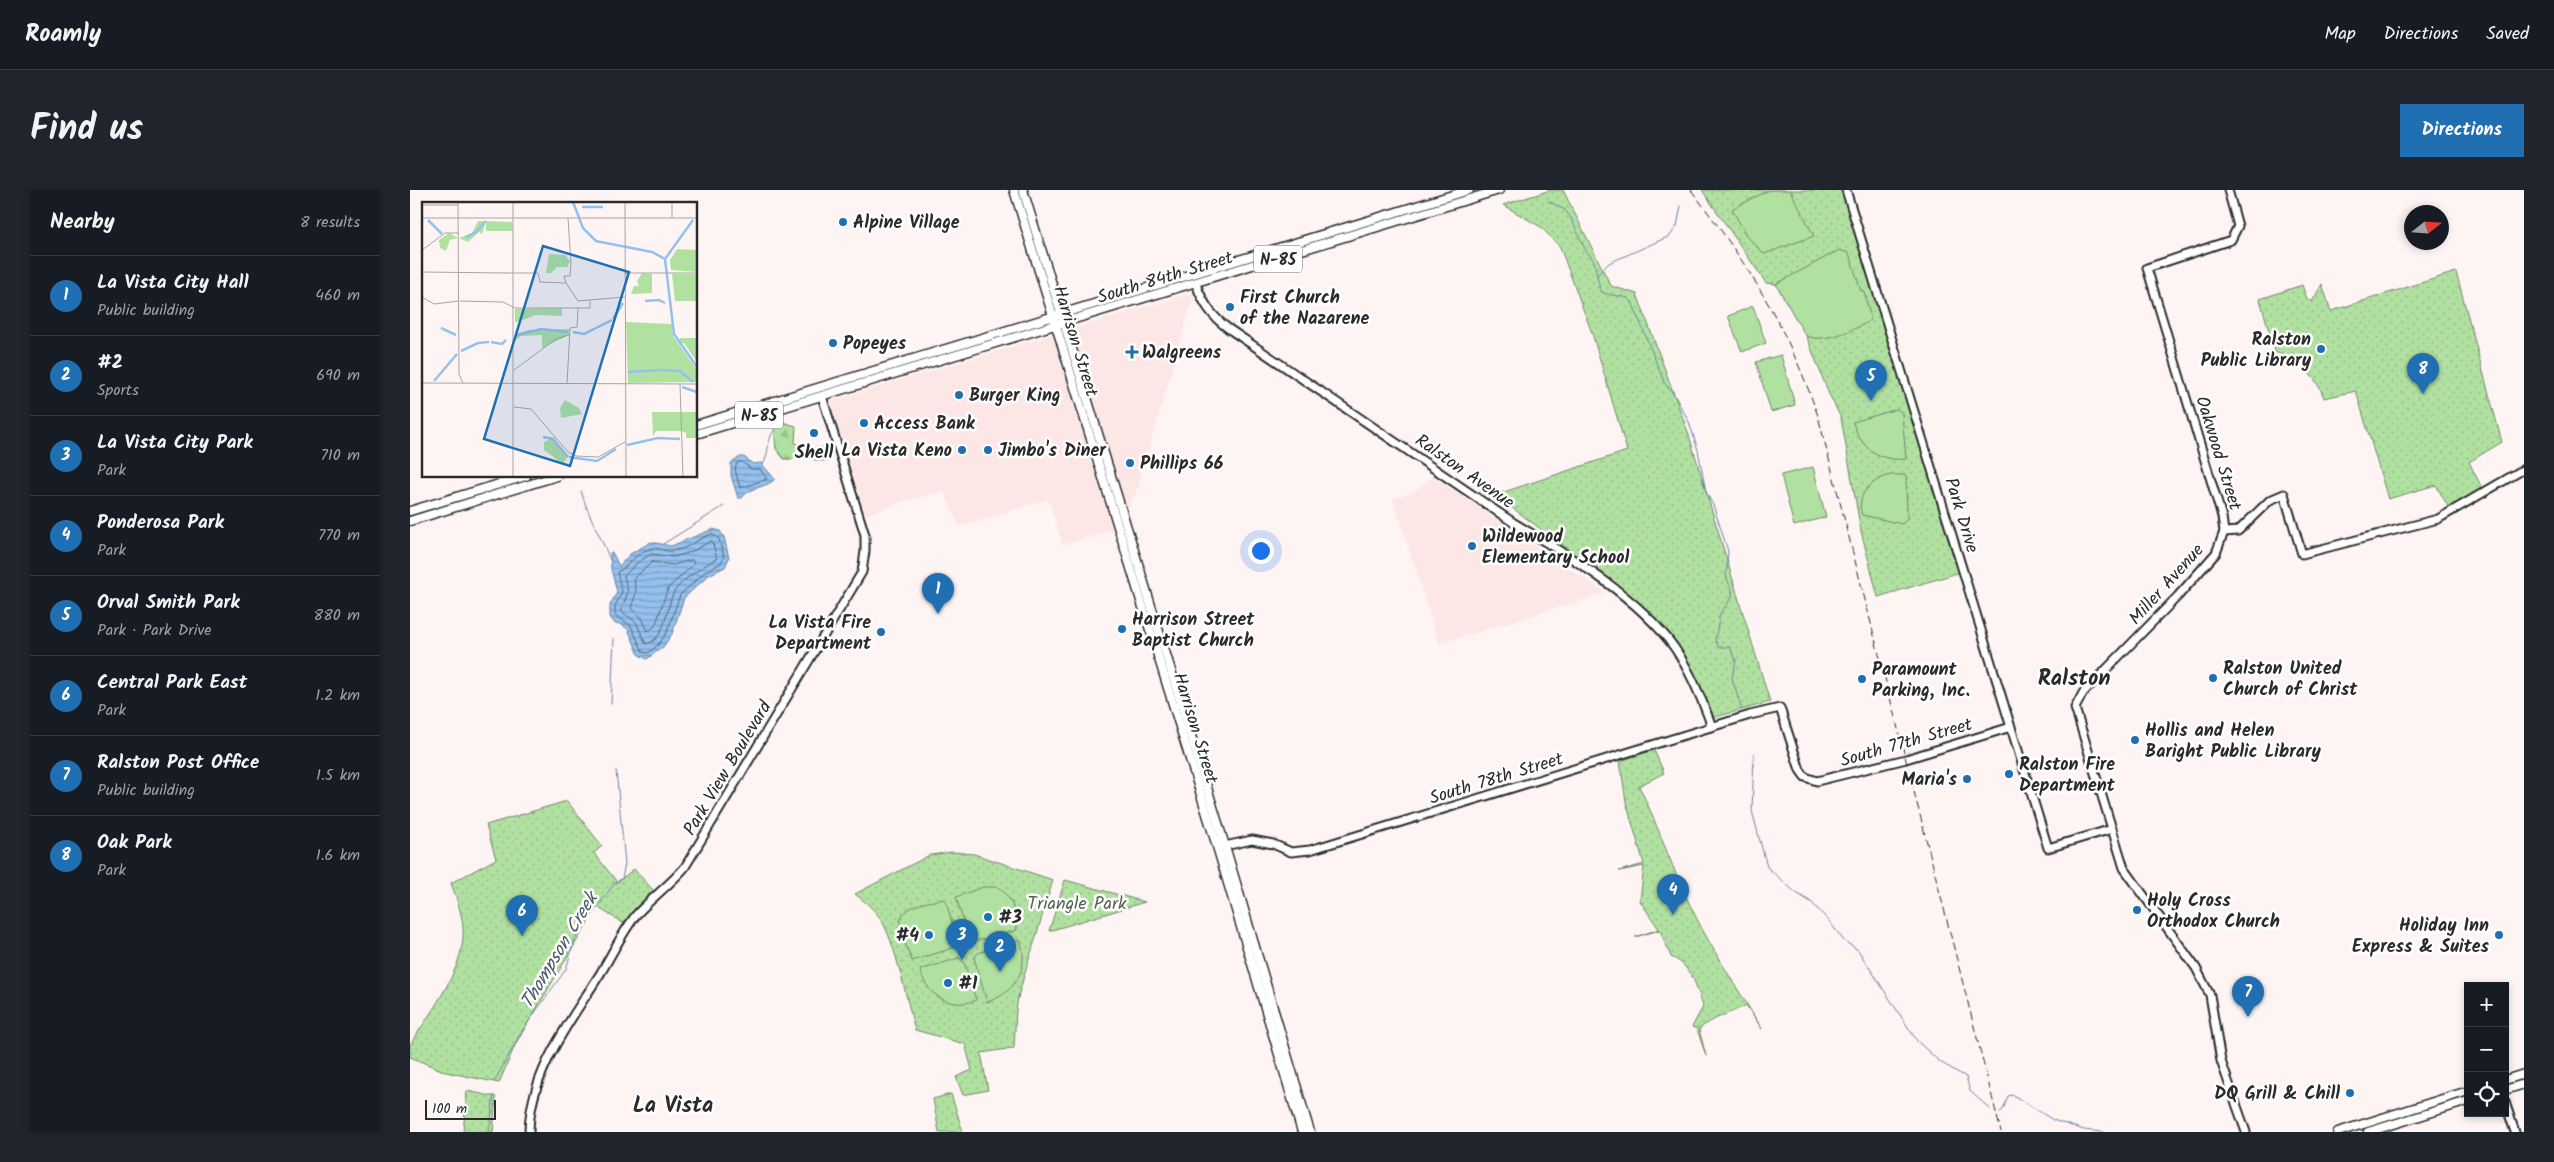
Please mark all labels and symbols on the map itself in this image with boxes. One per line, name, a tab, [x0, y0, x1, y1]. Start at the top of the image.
inset map	[422, 202, 698, 478]
north arrow	[2404, 205, 2449, 250]
place label: Alpine Village	[853, 209, 960, 238]
marker: Alpine Village	[837, 216, 849, 228]
street label: South 84th Street	[1094, 244, 1238, 313]
road number: N-85	[1254, 246, 1302, 272]
street label: Harrison Street	[1044, 282, 1106, 402]
place label: First Church of the Nazarene	[1240, 284, 1370, 334]
marker: First Church of the Nazarene	[1224, 301, 1236, 313]
place label: Ralston Public Library	[2201, 326, 2312, 376]
place label: Popeyes	[843, 330, 907, 359]
marker: Popeyes	[827, 337, 839, 349]
place label: Walgreens	[1142, 339, 1222, 368]
marker: Ralston Public Library	[2315, 343, 2327, 355]
marker: Walgreens	[1126, 346, 1138, 358]
pin: 8	[2407, 353, 2439, 394]
pin: 5	[1855, 360, 1887, 401]
place label: Burger King	[969, 382, 1061, 411]
marker: Burger King	[953, 389, 965, 401]
street label: Oakwood Street	[2186, 393, 2249, 515]
road number: N-85	[735, 402, 783, 428]
place label: Access Bank	[874, 410, 976, 439]
marker: Access Bank	[858, 417, 870, 429]
marker: Shell	[808, 427, 820, 439]
street label: Ralston Avenue	[1408, 427, 1520, 517]
place label: La Vista Keno	[841, 437, 952, 466]
place label: Jimbo's Diner	[998, 437, 1107, 466]
place label: Shell	[795, 439, 833, 468]
marker: La Vista Keno	[956, 444, 968, 456]
marker: Jimbo's Diner	[982, 444, 994, 456]
place label: Phillips 66	[1140, 450, 1224, 479]
marker: Phillips 66	[1124, 457, 1136, 469]
street label: Park Drive	[1935, 474, 1986, 557]
place label: Wildewood Elementary School	[1482, 523, 1629, 573]
your location	[1248, 538, 1274, 564]
street label: Miller Avenue	[2122, 538, 2212, 632]
marker: Wildewood Elementary School	[1466, 540, 1478, 552]
pin: 1	[922, 573, 954, 614]
place label: Harrison Street Baptist Church	[1132, 606, 1255, 656]
place label: La Vista Fire Department	[768, 609, 872, 659]
marker: Harrison Street Baptist Church	[1116, 623, 1128, 635]
marker: La Vista Fire Department	[875, 626, 887, 638]
place label: Ralston United Church of Christ	[2223, 655, 2358, 705]
place label: Paramount Parking, Inc.	[1872, 656, 1970, 706]
district label: Ralston	[2038, 662, 2110, 697]
street label: Harrison Street	[1164, 669, 1226, 789]
marker: Ralston United Church of Christ	[2207, 672, 2219, 684]
marker: Paramount Parking, Inc.	[1856, 673, 1868, 685]
street label: Park View Boulevard	[676, 695, 781, 842]
street label: South 77th Street	[1837, 710, 1977, 776]
place label: Hollis and Helen Baright Public Library	[2145, 717, 2321, 767]
marker: Hollis and Helen Baright Public Library	[2129, 734, 2141, 746]
street label: South 78th Street	[1426, 745, 1568, 814]
place label: Ralston Fire Department	[2019, 751, 2116, 801]
place label: Maria's	[1901, 766, 1958, 795]
marker: Ralston Fire Department	[2003, 768, 2015, 780]
marker: Maria's	[1961, 773, 1973, 785]
pin: 4	[1657, 874, 1689, 915]
water label: Thompson Creek	[513, 884, 608, 1015]
place label: Holy Cross Orthodox Church	[2147, 887, 2280, 937]
park label: Triangle Park	[1028, 890, 1127, 919]
pin: 6	[506, 895, 538, 936]
place label: #3	[998, 904, 1022, 933]
marker: Holy Cross Orthodox Church	[2131, 904, 2143, 916]
marker: #3	[982, 911, 994, 923]
place label: Holiday Inn Express & Suites	[2352, 912, 2490, 962]
pin: 3	[946, 919, 978, 960]
place label: #4	[895, 922, 919, 951]
marker: #4	[923, 929, 935, 941]
marker: Holiday Inn Express & Suites	[2493, 929, 2505, 941]
pin: 2	[984, 931, 1016, 972]
place label: #1	[958, 970, 978, 999]
pin: 7	[2232, 976, 2264, 1017]
marker: #1	[942, 977, 954, 989]
place label: DQ Grill & Chill	[2214, 1080, 2340, 1109]
marker: DQ Grill & Chill	[2344, 1087, 2356, 1099]
district label: La Vista	[633, 1089, 713, 1124]
scale bar	[425, 1097, 496, 1120]

